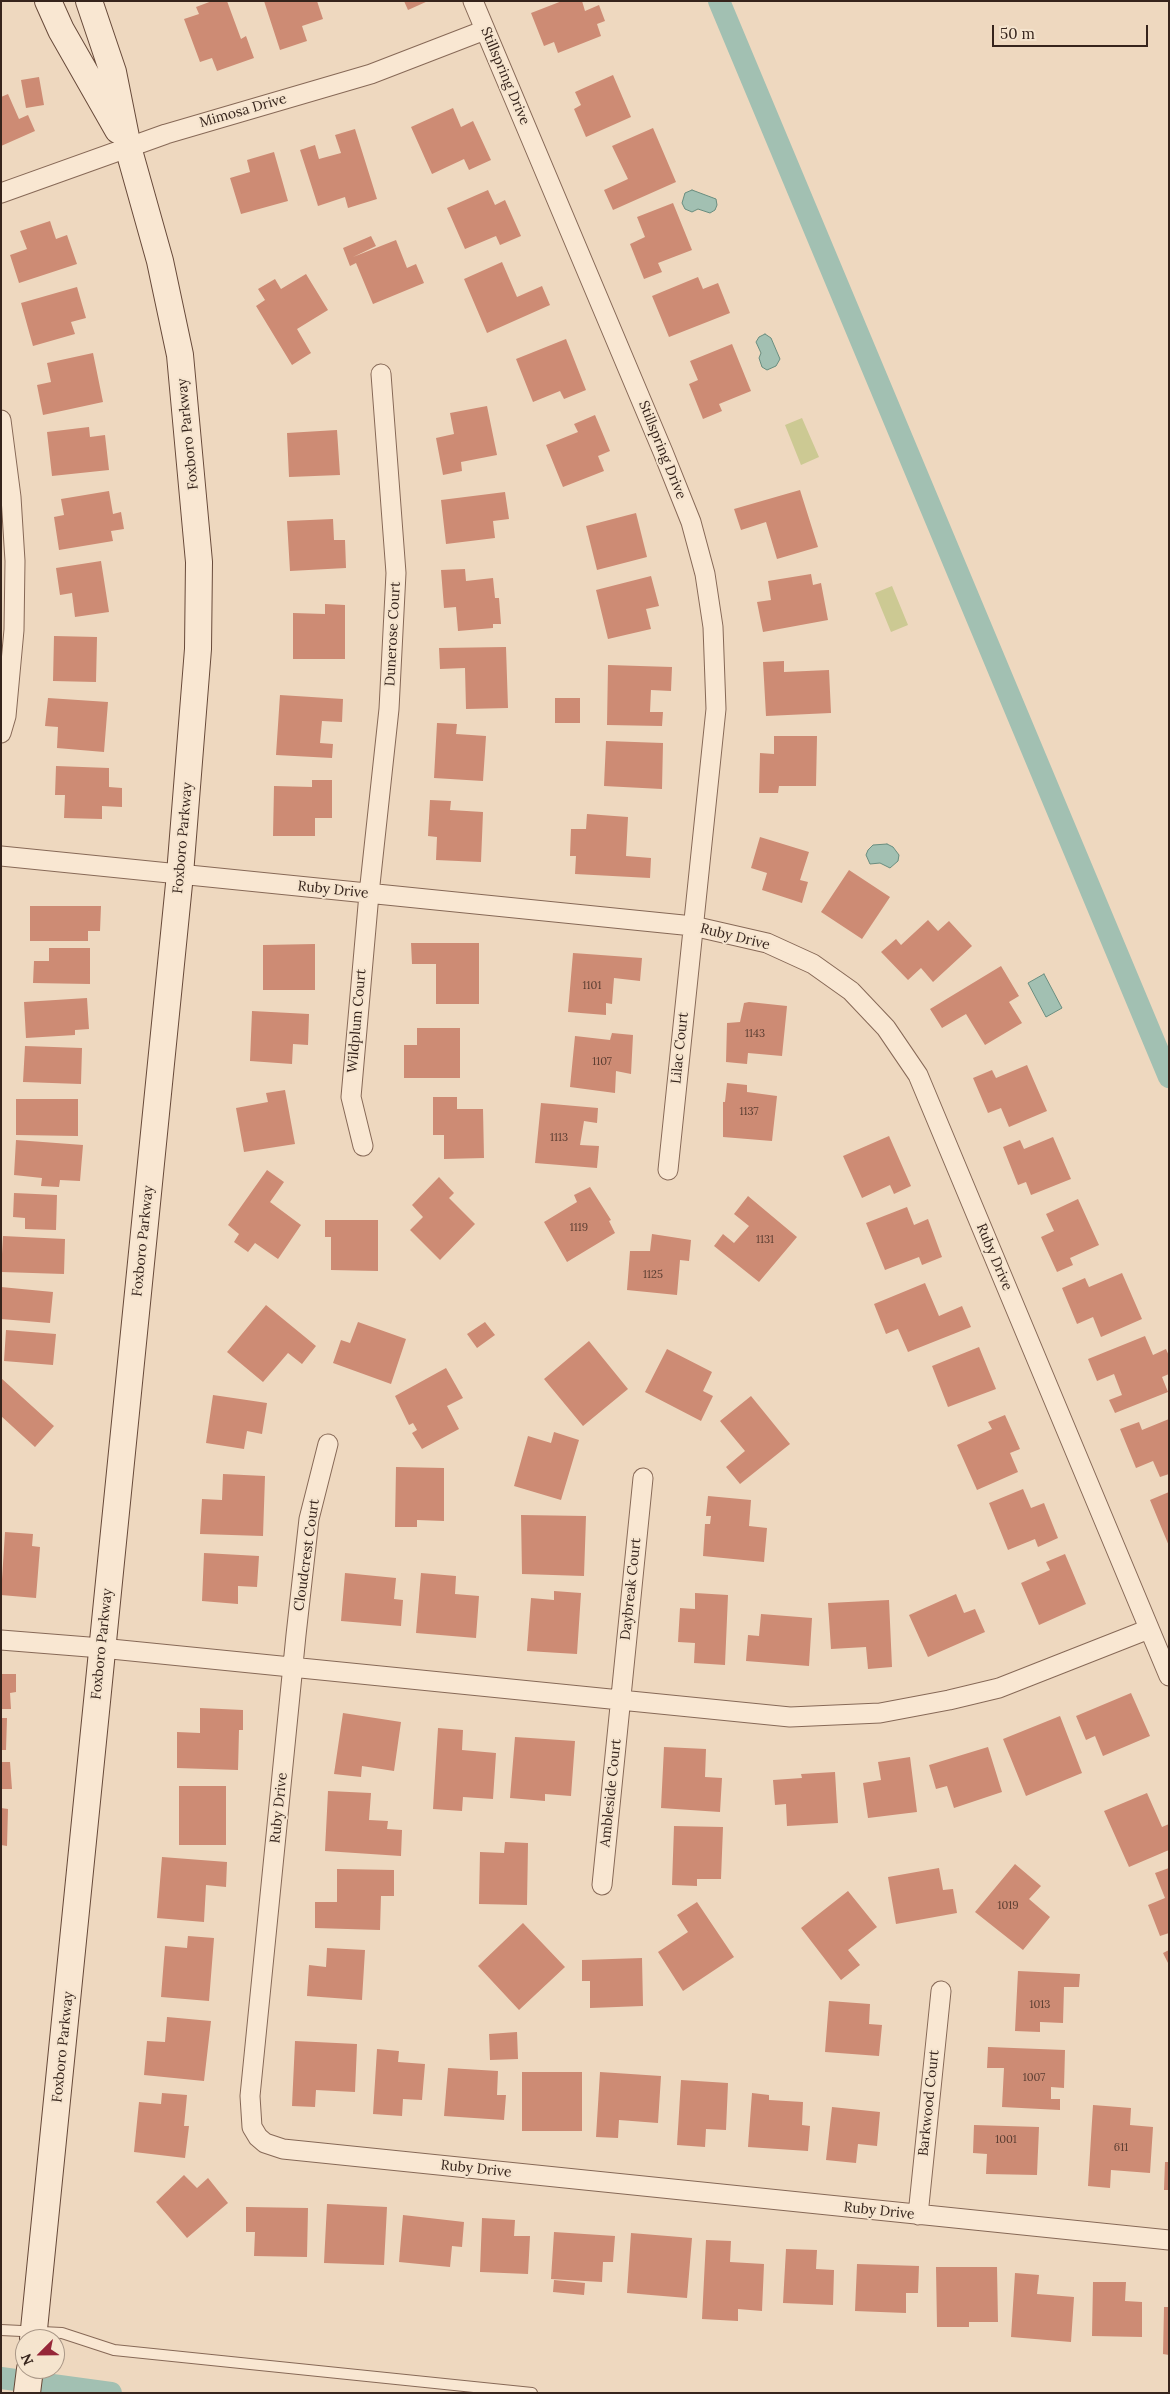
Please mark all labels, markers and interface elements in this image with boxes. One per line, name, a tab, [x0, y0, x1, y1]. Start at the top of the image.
scale bar	[995, 15, 1151, 47]
text: 50 m	[1000, 24, 1035, 43]
street label: Stillspring Drive	[477, 25, 533, 127]
street label: Mimosa Drive	[197, 91, 289, 131]
street label: Foxboro Parkway	[174, 377, 202, 491]
street label: Stillspring Drive	[635, 398, 689, 502]
street label: Dunerose Court	[382, 581, 404, 687]
street label: Foxboro Parkway	[170, 782, 196, 894]
street label: Ruby Drive	[297, 878, 369, 902]
street label: Ruby Drive	[698, 920, 772, 954]
street label: Wildplum Court	[344, 968, 370, 1074]
house number: 1101	[583, 979, 601, 993]
street label: Lilac Court	[668, 1011, 692, 1085]
house number: 1143	[745, 1027, 765, 1041]
house number: 1107	[592, 1055, 612, 1069]
house number: 1137	[740, 1105, 758, 1119]
house number: 1113	[550, 1131, 568, 1145]
street label: Foxboro Parkway	[129, 1184, 157, 1298]
house number: 1119	[570, 1221, 588, 1235]
street label: Ruby Drive	[972, 1221, 1016, 1293]
house number: 1131	[756, 1233, 774, 1247]
house number: 1125	[643, 1268, 663, 1282]
street label: Cloudcrest Court	[291, 1498, 323, 1612]
street label: Daybreak Court	[617, 1537, 645, 1641]
street label: Foxboro Parkway	[88, 1587, 116, 1701]
street label: Ambleside Court	[597, 1738, 625, 1848]
street label: Ruby Drive	[267, 1772, 291, 1844]
house number: 1019	[997, 1899, 1019, 1913]
street label: Foxboro Parkway	[49, 1990, 77, 2104]
house number: 1013	[1030, 1998, 1050, 2012]
street label: Barkwood Court	[915, 2049, 943, 2157]
house number: 1007	[1023, 2071, 1045, 2085]
house number: 1001	[995, 2133, 1017, 2147]
house number: 611	[1114, 2141, 1128, 2155]
street label: Ruby Drive	[440, 2157, 512, 2181]
street label: Ruby Drive	[843, 2199, 915, 2223]
north arrow	[15, 2329, 65, 2379]
text: N	[17, 2351, 38, 2368]

